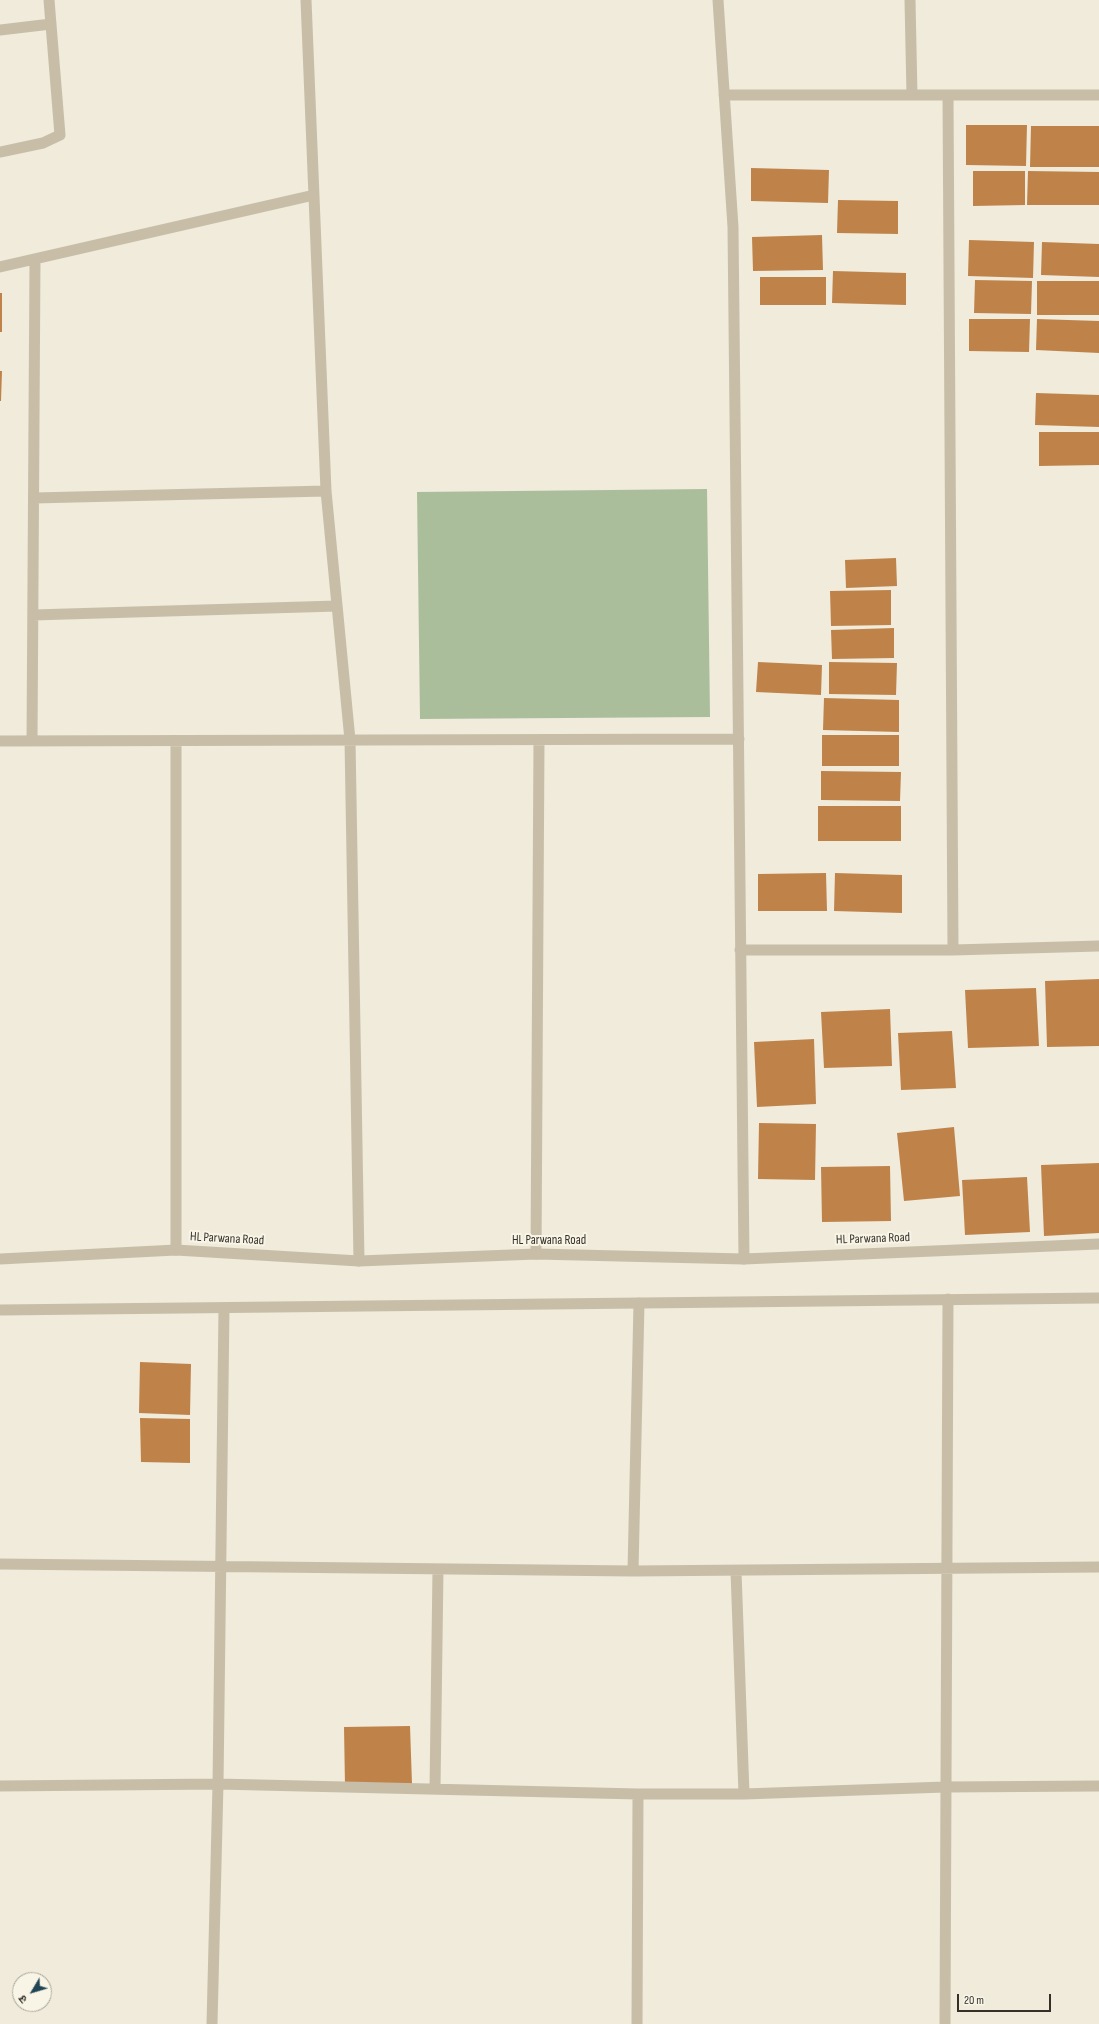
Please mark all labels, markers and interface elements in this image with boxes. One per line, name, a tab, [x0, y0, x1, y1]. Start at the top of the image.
street label: HL Parwana Road	[190, 1229, 264, 1249]
street label: HL Parwana Road	[836, 1230, 910, 1248]
street label: HL Parwana Road	[512, 1233, 586, 1249]
north arrow	[12, 1972, 52, 2012]
scale bar	[959, 1986, 1053, 2012]
text: उ	[16, 1993, 30, 2006]
text: 20 m	[964, 1993, 984, 2008]

